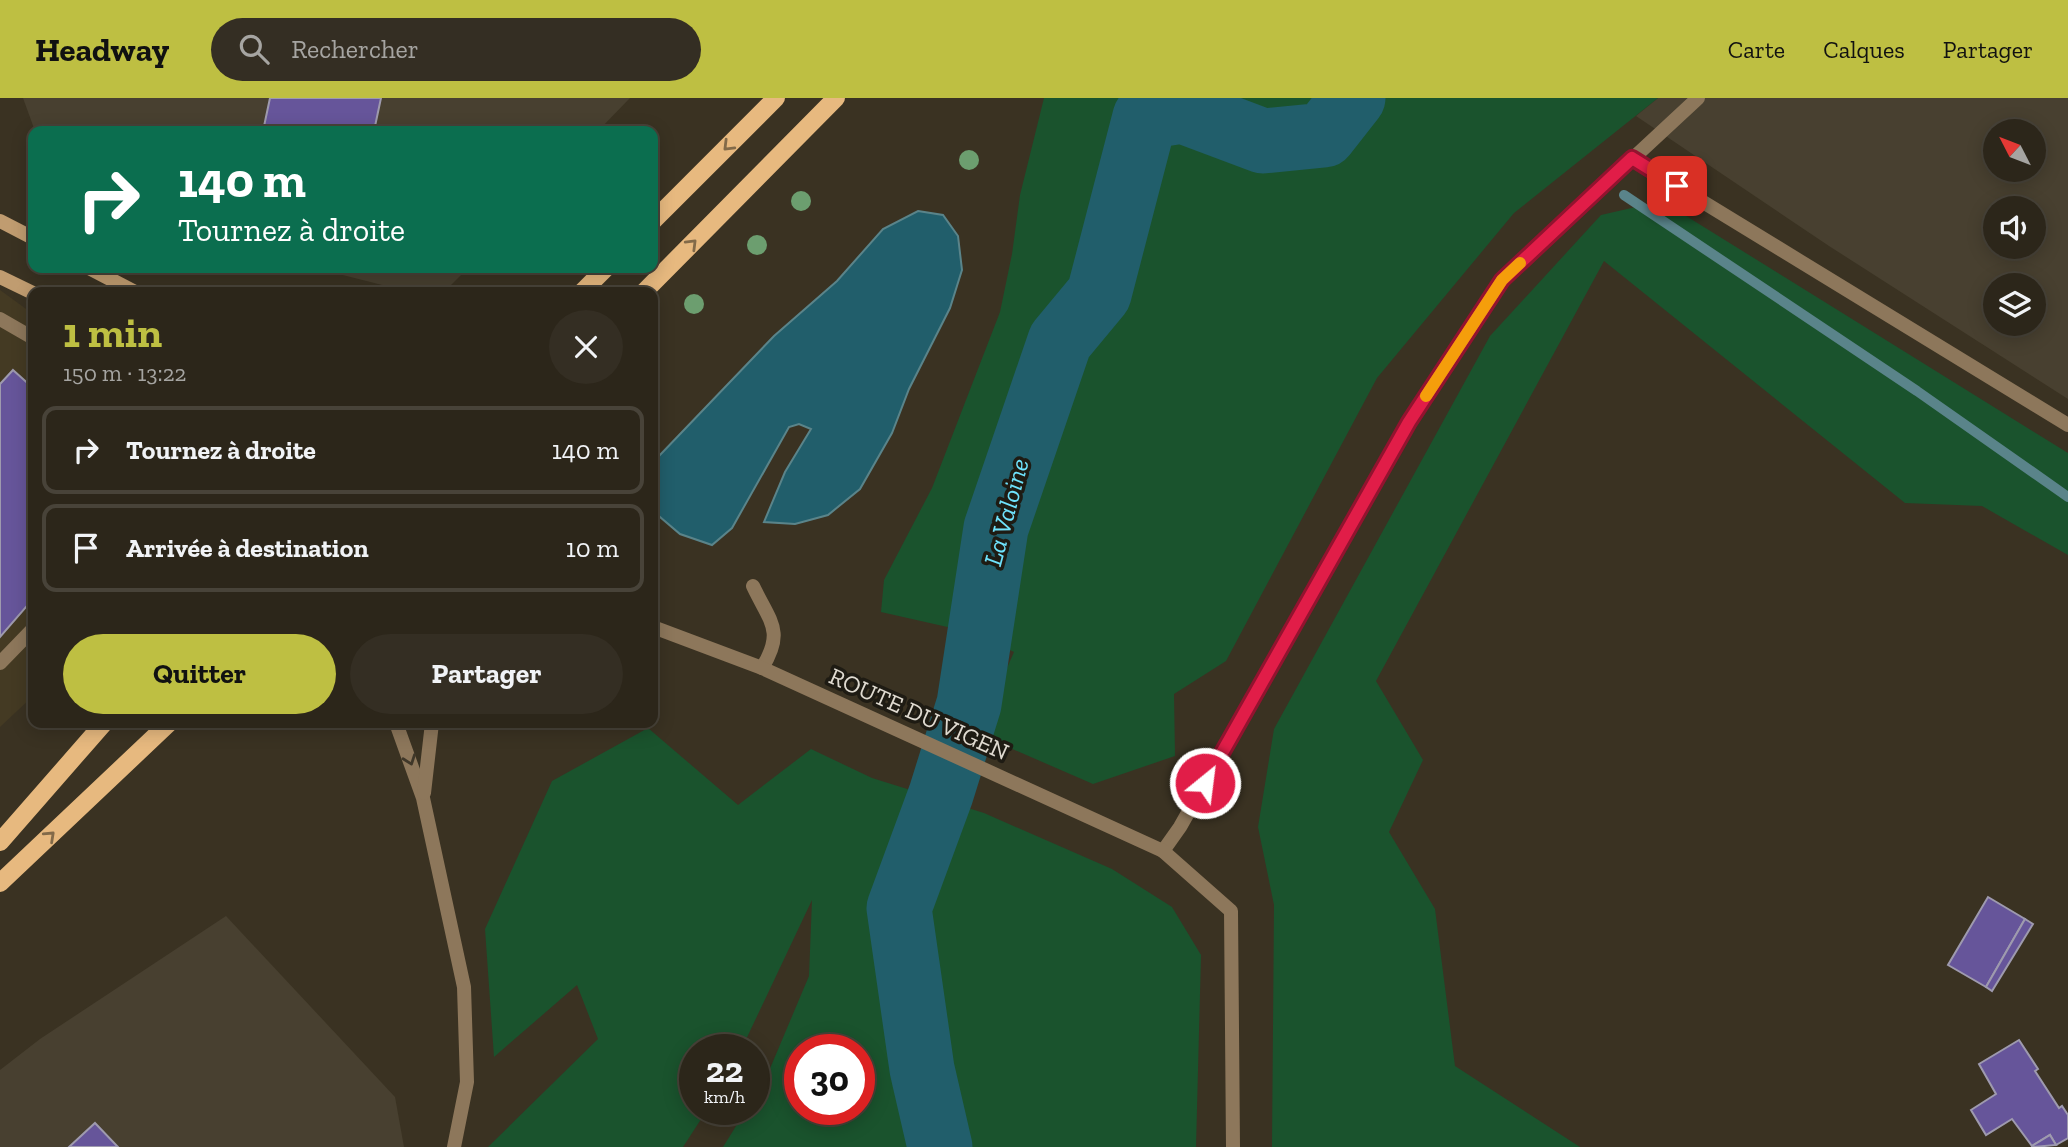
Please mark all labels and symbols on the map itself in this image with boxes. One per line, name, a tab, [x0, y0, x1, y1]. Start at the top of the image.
north arrow	[1983, 119, 2046, 182]
one-way arrow	[723, 138, 736, 151]
pin	[1647, 156, 1707, 216]
one-way arrow	[684, 239, 697, 252]
water label: La Valoine	[976, 455, 1036, 569]
street label: ROUTE DU VIGEN	[825, 661, 1014, 766]
position arrow	[1168, 746, 1242, 820]
one-way arrow	[402, 754, 416, 766]
one-way arrow	[41, 832, 54, 845]
speed limit sign: 30	[784, 1034, 875, 1125]

